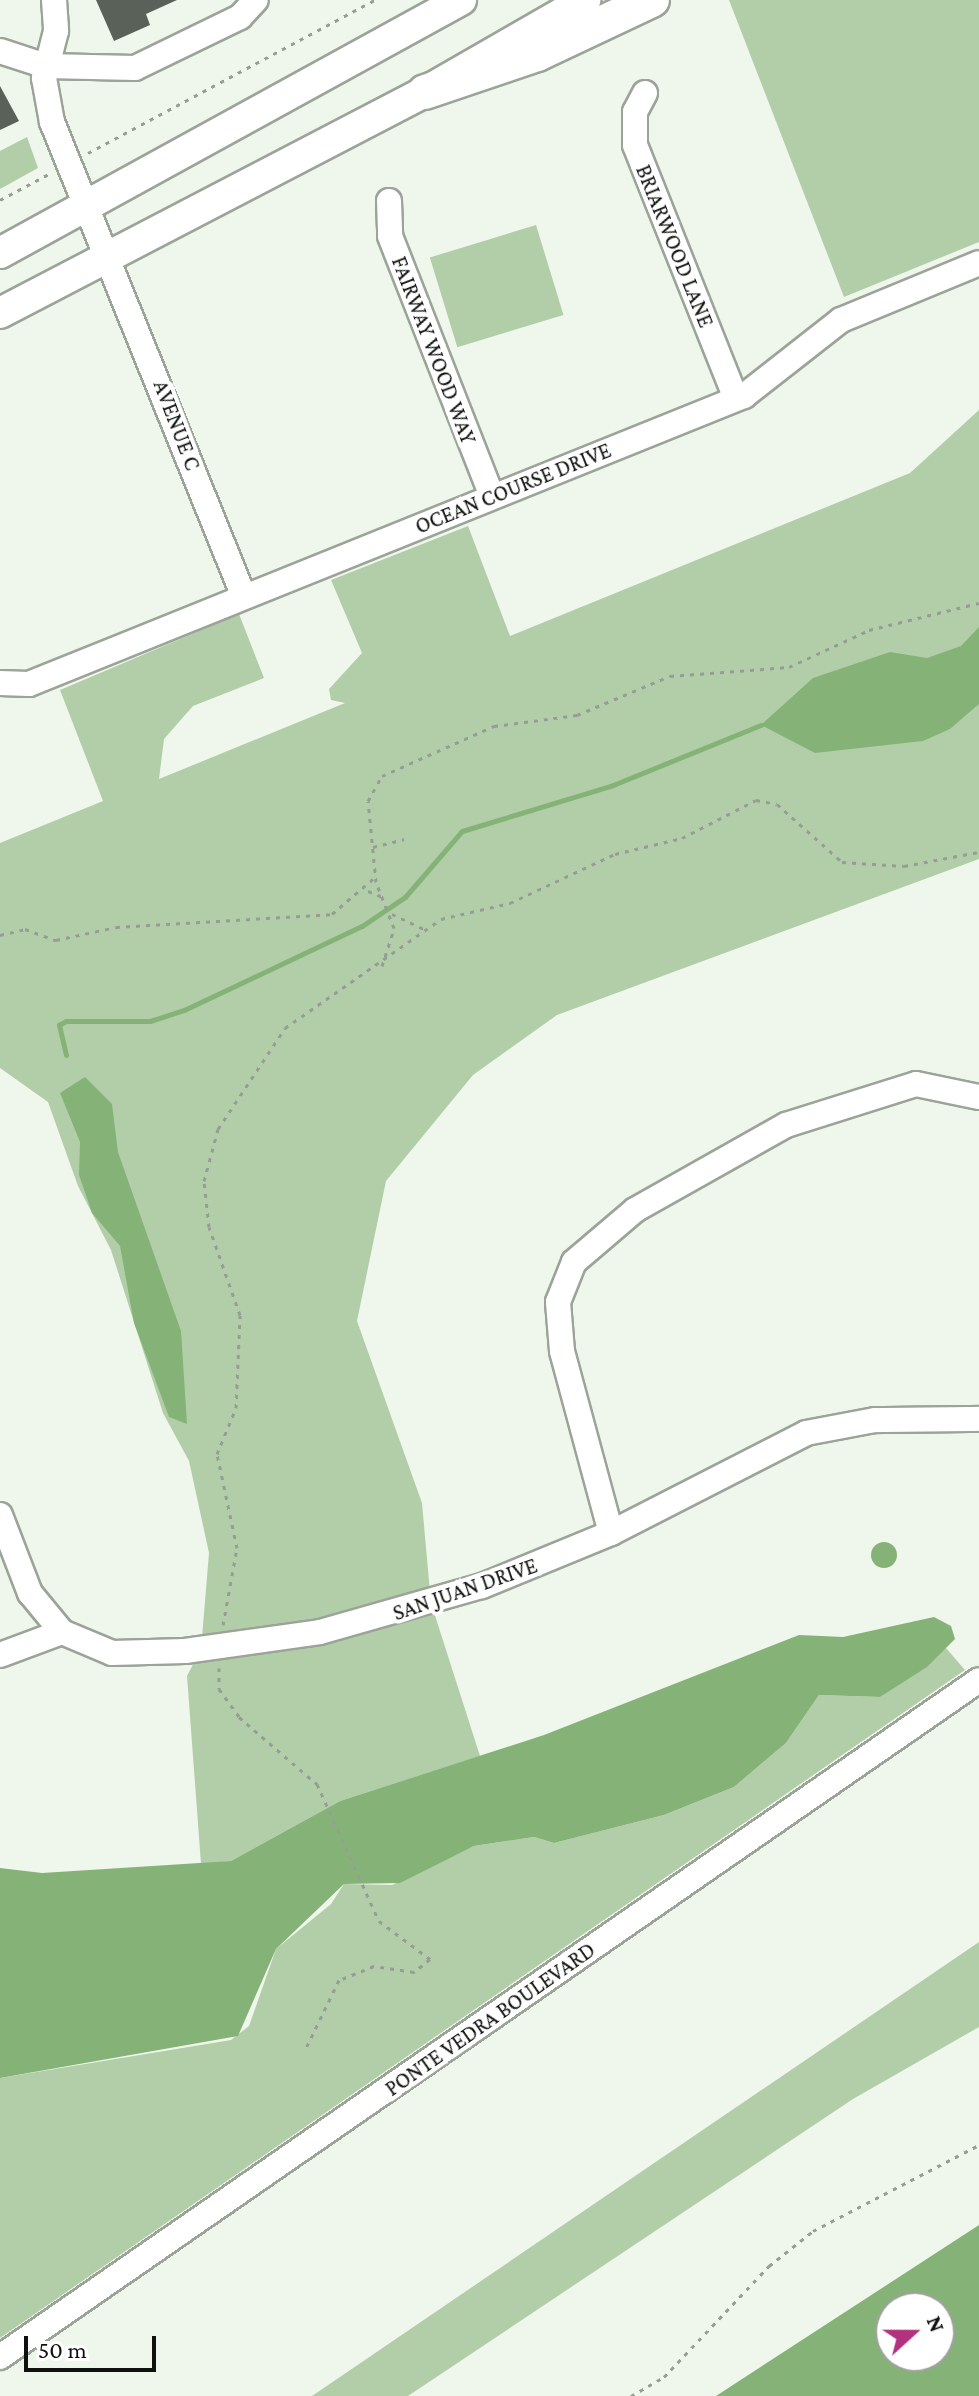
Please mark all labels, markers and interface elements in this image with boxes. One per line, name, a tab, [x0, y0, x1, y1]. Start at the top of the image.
street label: BRIARWOOD LANE	[630, 161, 720, 331]
street label: FAIRWAY WOOD WAY	[386, 252, 482, 448]
street label: AVENUE C	[148, 376, 206, 474]
street label: OCEAN COURSE DRIVE	[411, 437, 615, 539]
street label: SAN JUAN DRIVE	[389, 1552, 541, 1626]
street label: PONTE VEDRA BOULEVARD	[380, 1936, 600, 2102]
north arrow	[875, 2292, 955, 2372]
text: N	[922, 2312, 950, 2335]
scale bar	[28, 2320, 160, 2370]
text: 50 m	[38, 2336, 87, 2363]

